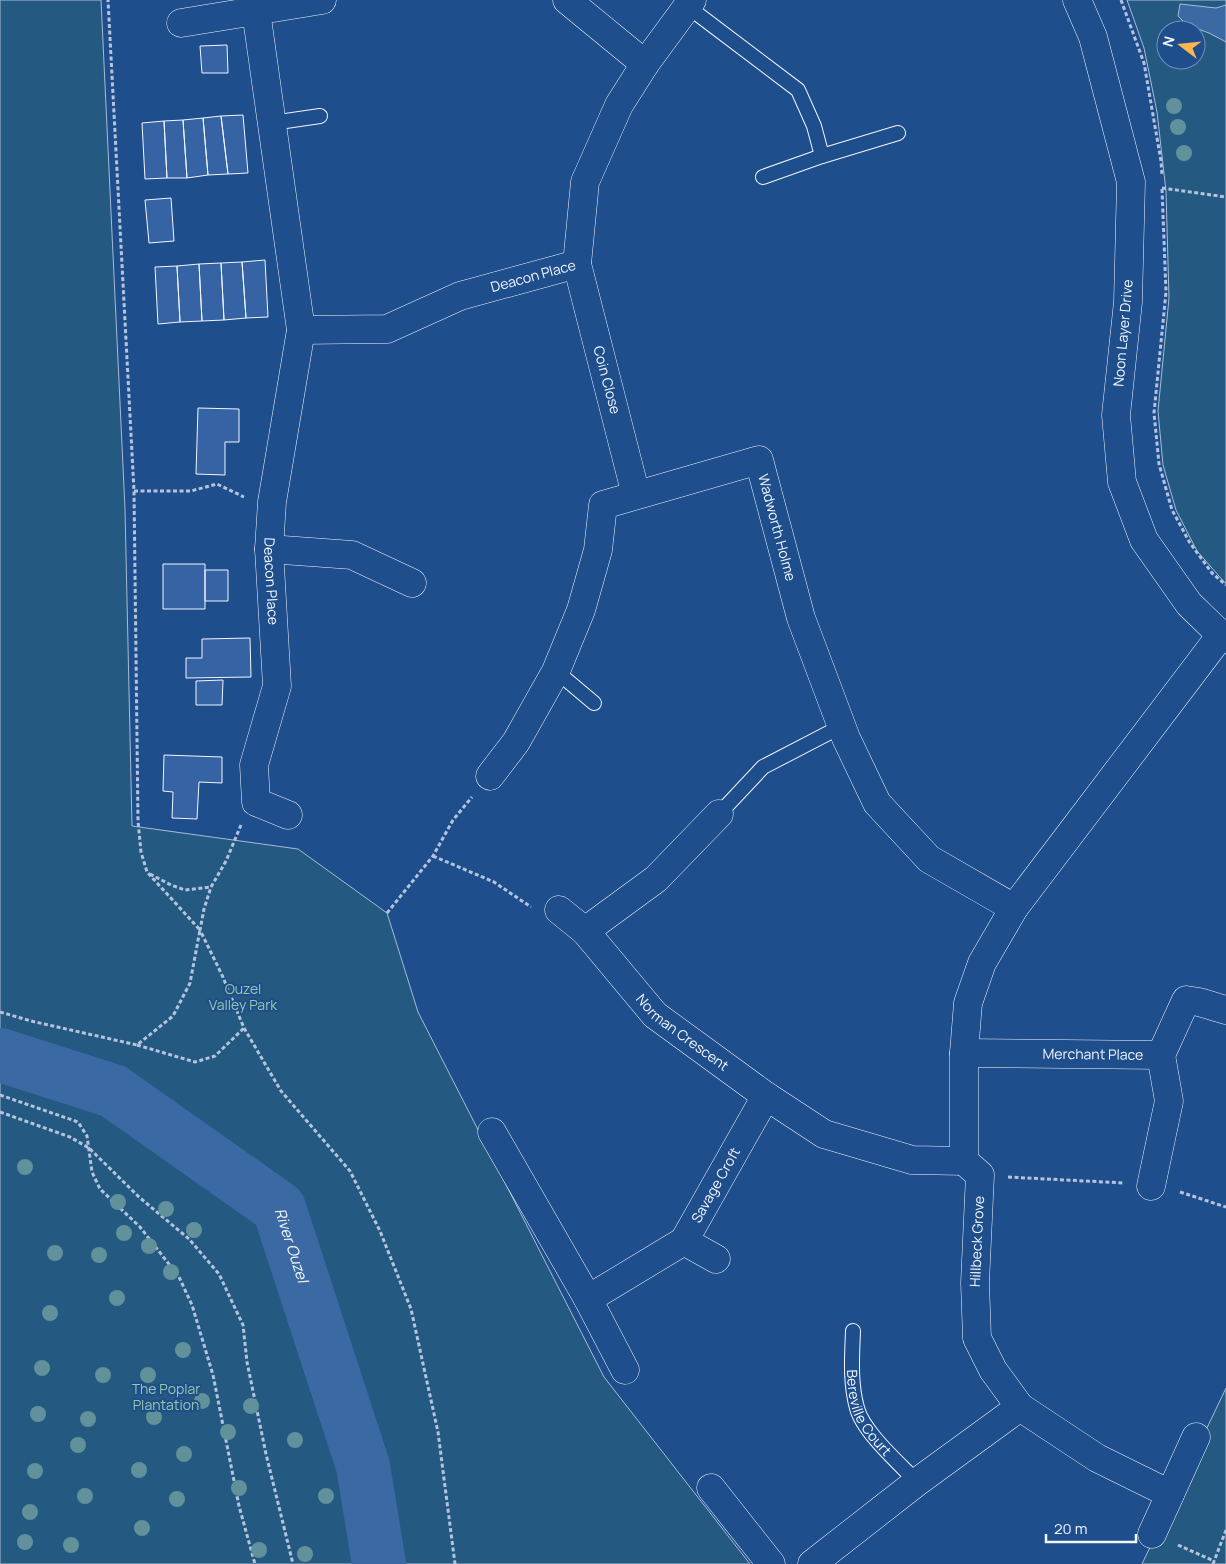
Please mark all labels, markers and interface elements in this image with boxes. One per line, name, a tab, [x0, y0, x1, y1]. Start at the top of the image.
north arrow	[1156, 20, 1206, 70]
text: N	[1158, 34, 1179, 49]
street label: Deacon Place	[488, 255, 578, 296]
street label: Noon Layer Drive	[1108, 279, 1137, 387]
street label: Coin Close	[589, 344, 626, 416]
street label: Wadworth Holme	[754, 472, 801, 583]
street label: Deacon Place	[260, 537, 283, 625]
park label: Ouzel Valley Park	[209, 979, 278, 1014]
street label: Norman Crescent	[632, 990, 733, 1075]
street label: Merchant Place	[1043, 1044, 1143, 1064]
street label: Savage Croft	[686, 1143, 744, 1226]
street label: Hillbeck Grove	[965, 1195, 988, 1287]
water label: River Ouzel	[270, 1205, 314, 1287]
street label: Bereville Court	[843, 1369, 896, 1460]
park label: The Poplar Plantation	[132, 1379, 200, 1414]
scale bar	[1046, 1512, 1136, 1544]
text: 20 m	[1054, 1518, 1087, 1539]

